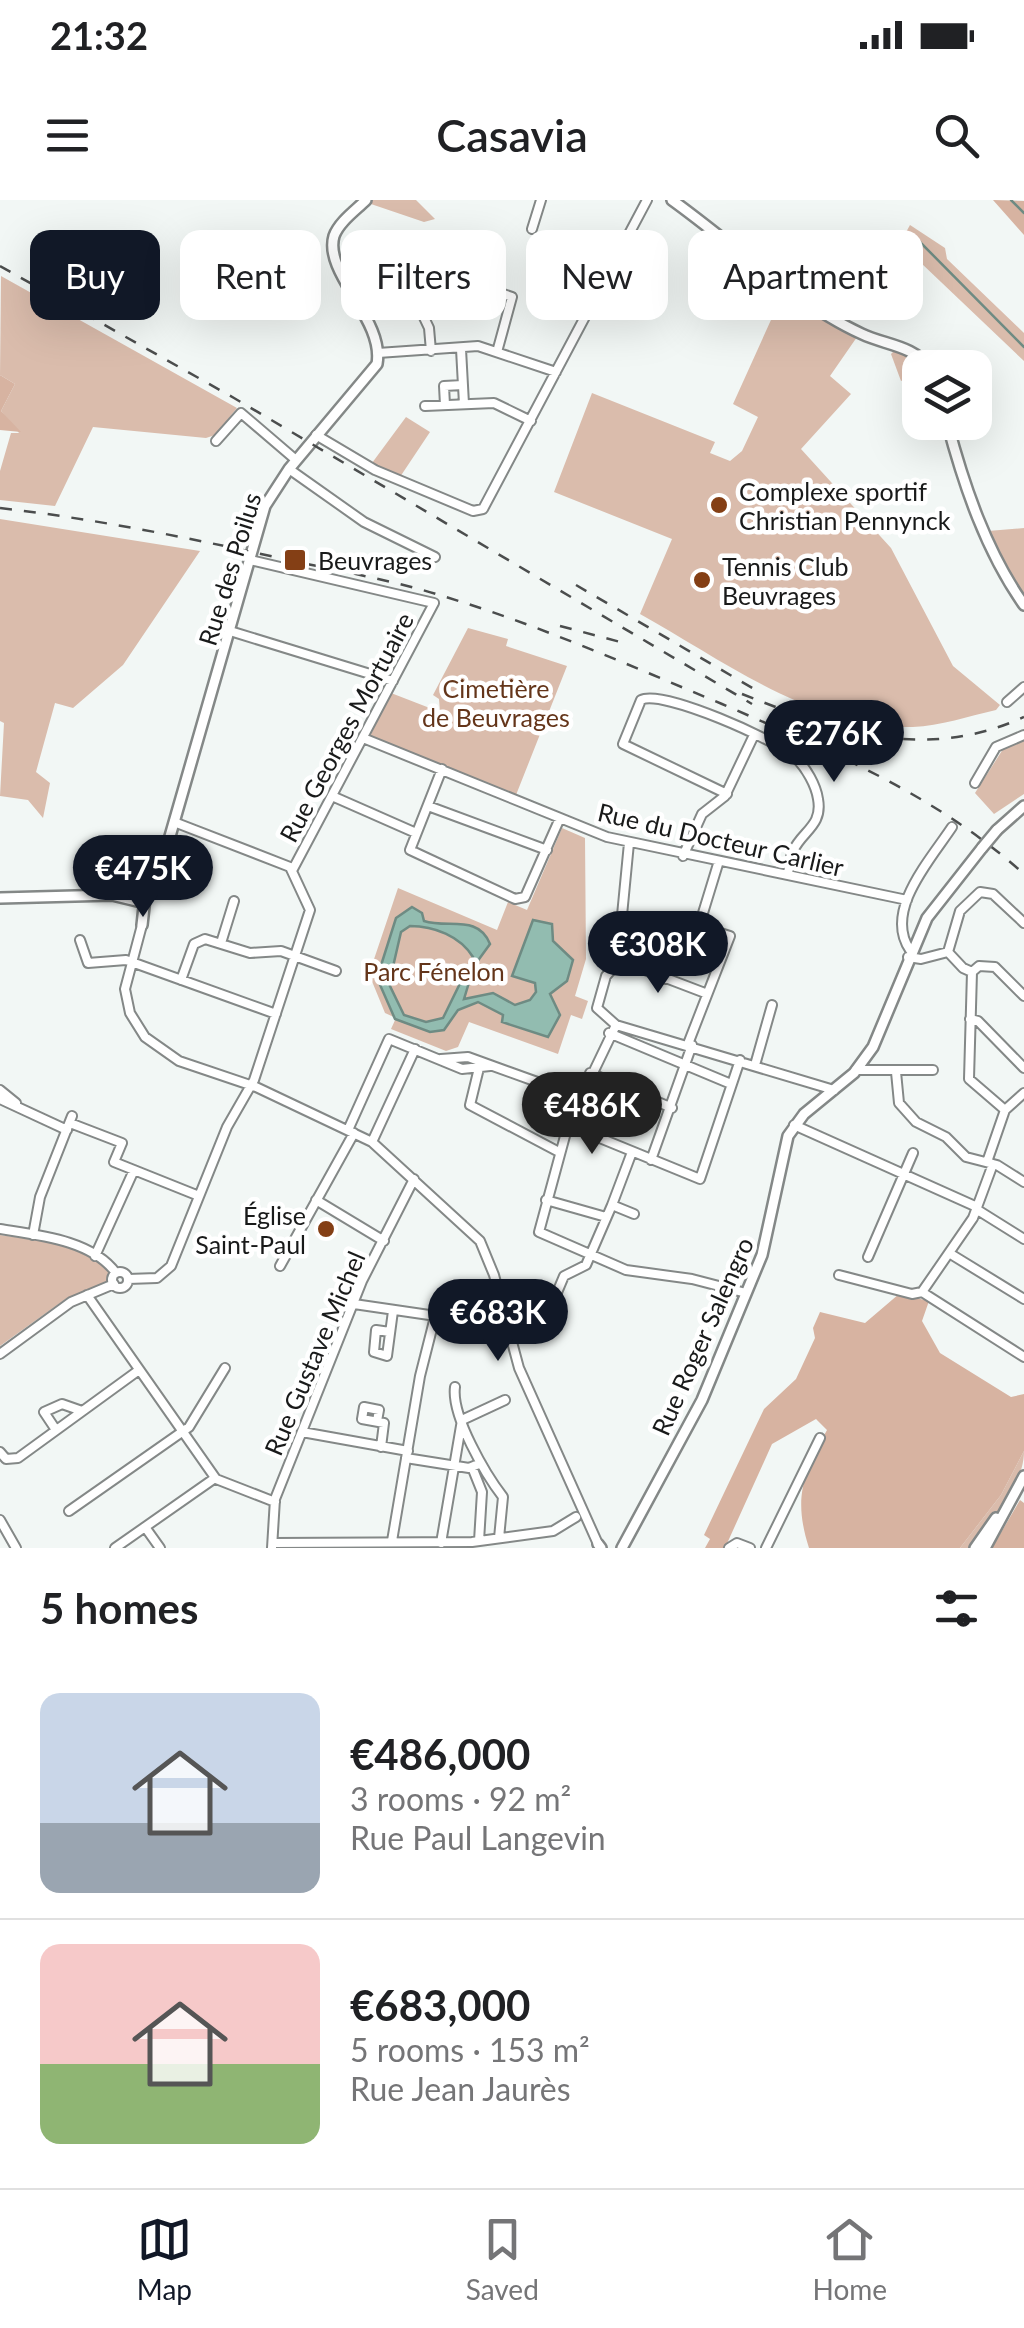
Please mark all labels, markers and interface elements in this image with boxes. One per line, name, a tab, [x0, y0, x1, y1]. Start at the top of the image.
text: 21:32	[50, 12, 148, 58]
icon: menu	[40, 108, 95, 163]
text: Casavia	[436, 108, 588, 162]
icon: search	[929, 108, 984, 163]
chip: Buy	[30, 230, 160, 320]
chip: Rent	[180, 230, 321, 320]
chip: Filters	[341, 230, 506, 320]
chip: New	[526, 230, 668, 320]
chip: Apartment	[688, 230, 923, 320]
map controls	[902, 350, 992, 440]
button: layers	[902, 350, 992, 440]
place label: Complexe sportif Christian Pennynck	[739, 476, 951, 535]
street label: Rue des Poilus	[192, 489, 266, 649]
marker: Complexe sportif Christian Pennynck	[708, 494, 730, 516]
place label: Beuvrages	[318, 545, 432, 575]
marker: Beuvrages	[282, 547, 308, 573]
place label: Tennis Club Beuvrages	[722, 551, 849, 610]
marker: Tennis Club Beuvrages	[691, 569, 713, 591]
street label: Rue Georges Mortuaire	[273, 607, 419, 847]
park label: Cimetière de Beuvrages	[422, 673, 570, 732]
pin: €276K	[764, 700, 904, 785]
text: €276K	[786, 713, 882, 752]
street label: Rue du Docteur Carlier	[595, 796, 847, 882]
pin: €475K	[73, 835, 213, 920]
text: €475K	[95, 848, 191, 887]
pin: €308K	[588, 911, 728, 996]
text: €308K	[610, 924, 706, 963]
park label: Parc Fénelon	[363, 956, 505, 986]
pin: €486K	[522, 1072, 662, 1157]
text: €486K	[544, 1085, 640, 1124]
place label: Église Saint-Paul	[195, 1200, 306, 1259]
marker: Église Saint-Paul	[315, 1218, 337, 1240]
street label: Rue Roger Salengro	[645, 1232, 759, 1440]
street label: Rue Gustave Michel	[257, 1246, 371, 1460]
pin: €683K	[428, 1279, 568, 1364]
text: €683K	[450, 1292, 546, 1331]
icon: filters	[929, 1581, 984, 1636]
text: 5 homes	[40, 1583, 198, 1633]
text: €486,000	[350, 1729, 530, 1779]
icon: home	[120, 1733, 240, 1853]
text: 3 rooms · 92 m²	[350, 1779, 571, 1818]
text: Rue Paul Langevin	[350, 1818, 606, 1857]
text: €683,000	[350, 1980, 530, 2030]
icon: home	[120, 1984, 240, 2104]
text: 5 rooms · 153 m²	[350, 2030, 590, 2069]
text: Rue Jean Jaurès	[350, 2069, 571, 2108]
tab: Map	[137, 2212, 192, 2306]
tab: Saved	[466, 2212, 539, 2306]
tab: Home	[813, 2212, 887, 2306]

